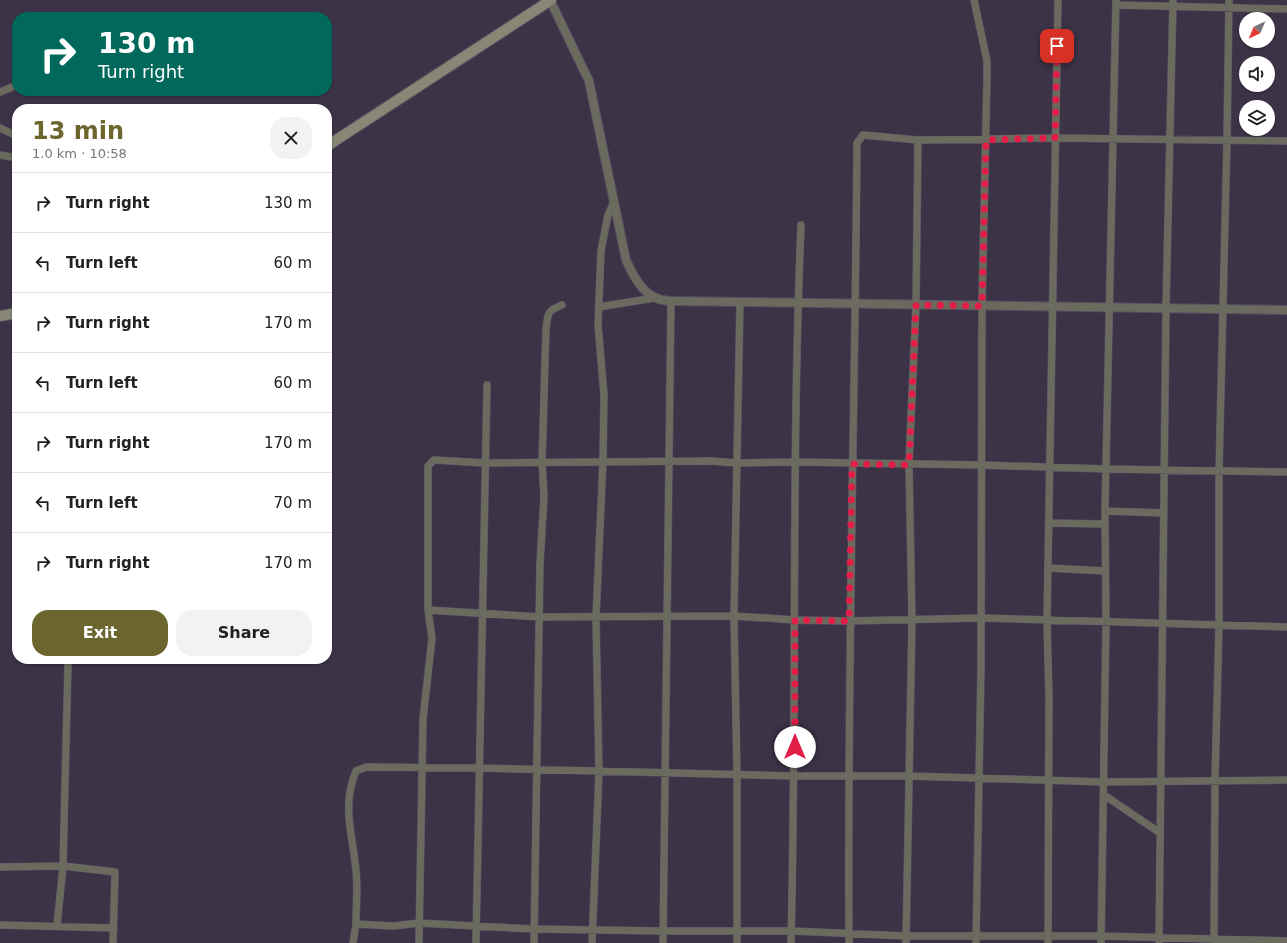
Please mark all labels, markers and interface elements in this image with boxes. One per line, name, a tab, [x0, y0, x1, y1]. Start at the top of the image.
north arrow	[1239, 12, 1275, 48]
map controls	[1239, 12, 1275, 136]
text: 130 m	[98, 27, 195, 60]
icon: right	[32, 28, 84, 80]
pin	[1040, 29, 1074, 63]
icon: arrive	[1046, 35, 1068, 57]
button: sound	[1239, 56, 1275, 92]
text: Turn right	[98, 61, 184, 82]
button: layers	[1239, 100, 1275, 136]
text: 13 min	[32, 117, 124, 145]
button: close	[270, 117, 312, 159]
text: 1.0 km · 10:58	[32, 146, 127, 161]
icon: right	[32, 192, 54, 214]
text: Turn right	[66, 194, 150, 212]
text: 130 m	[264, 194, 312, 212]
icon: left	[32, 252, 54, 274]
text: Turn left	[66, 254, 138, 272]
text: 60 m	[274, 254, 312, 272]
icon: right	[32, 312, 54, 334]
text: Turn right	[66, 314, 150, 332]
text: 170 m	[264, 314, 312, 332]
icon: left	[32, 372, 54, 394]
text: Turn left	[66, 374, 138, 392]
text: 60 m	[274, 374, 312, 392]
icon: right	[32, 432, 54, 454]
text: Turn right	[66, 434, 150, 452]
text: 170 m	[264, 434, 312, 452]
icon: left	[32, 492, 54, 514]
text: Turn left	[66, 494, 138, 512]
text: 70 m	[274, 494, 312, 512]
icon: right	[32, 552, 54, 574]
text: Turn right	[66, 554, 150, 572]
text: 170 m	[264, 554, 312, 572]
button: Exit	[32, 610, 168, 656]
button: Share	[176, 610, 312, 656]
position arrow	[774, 726, 816, 768]

